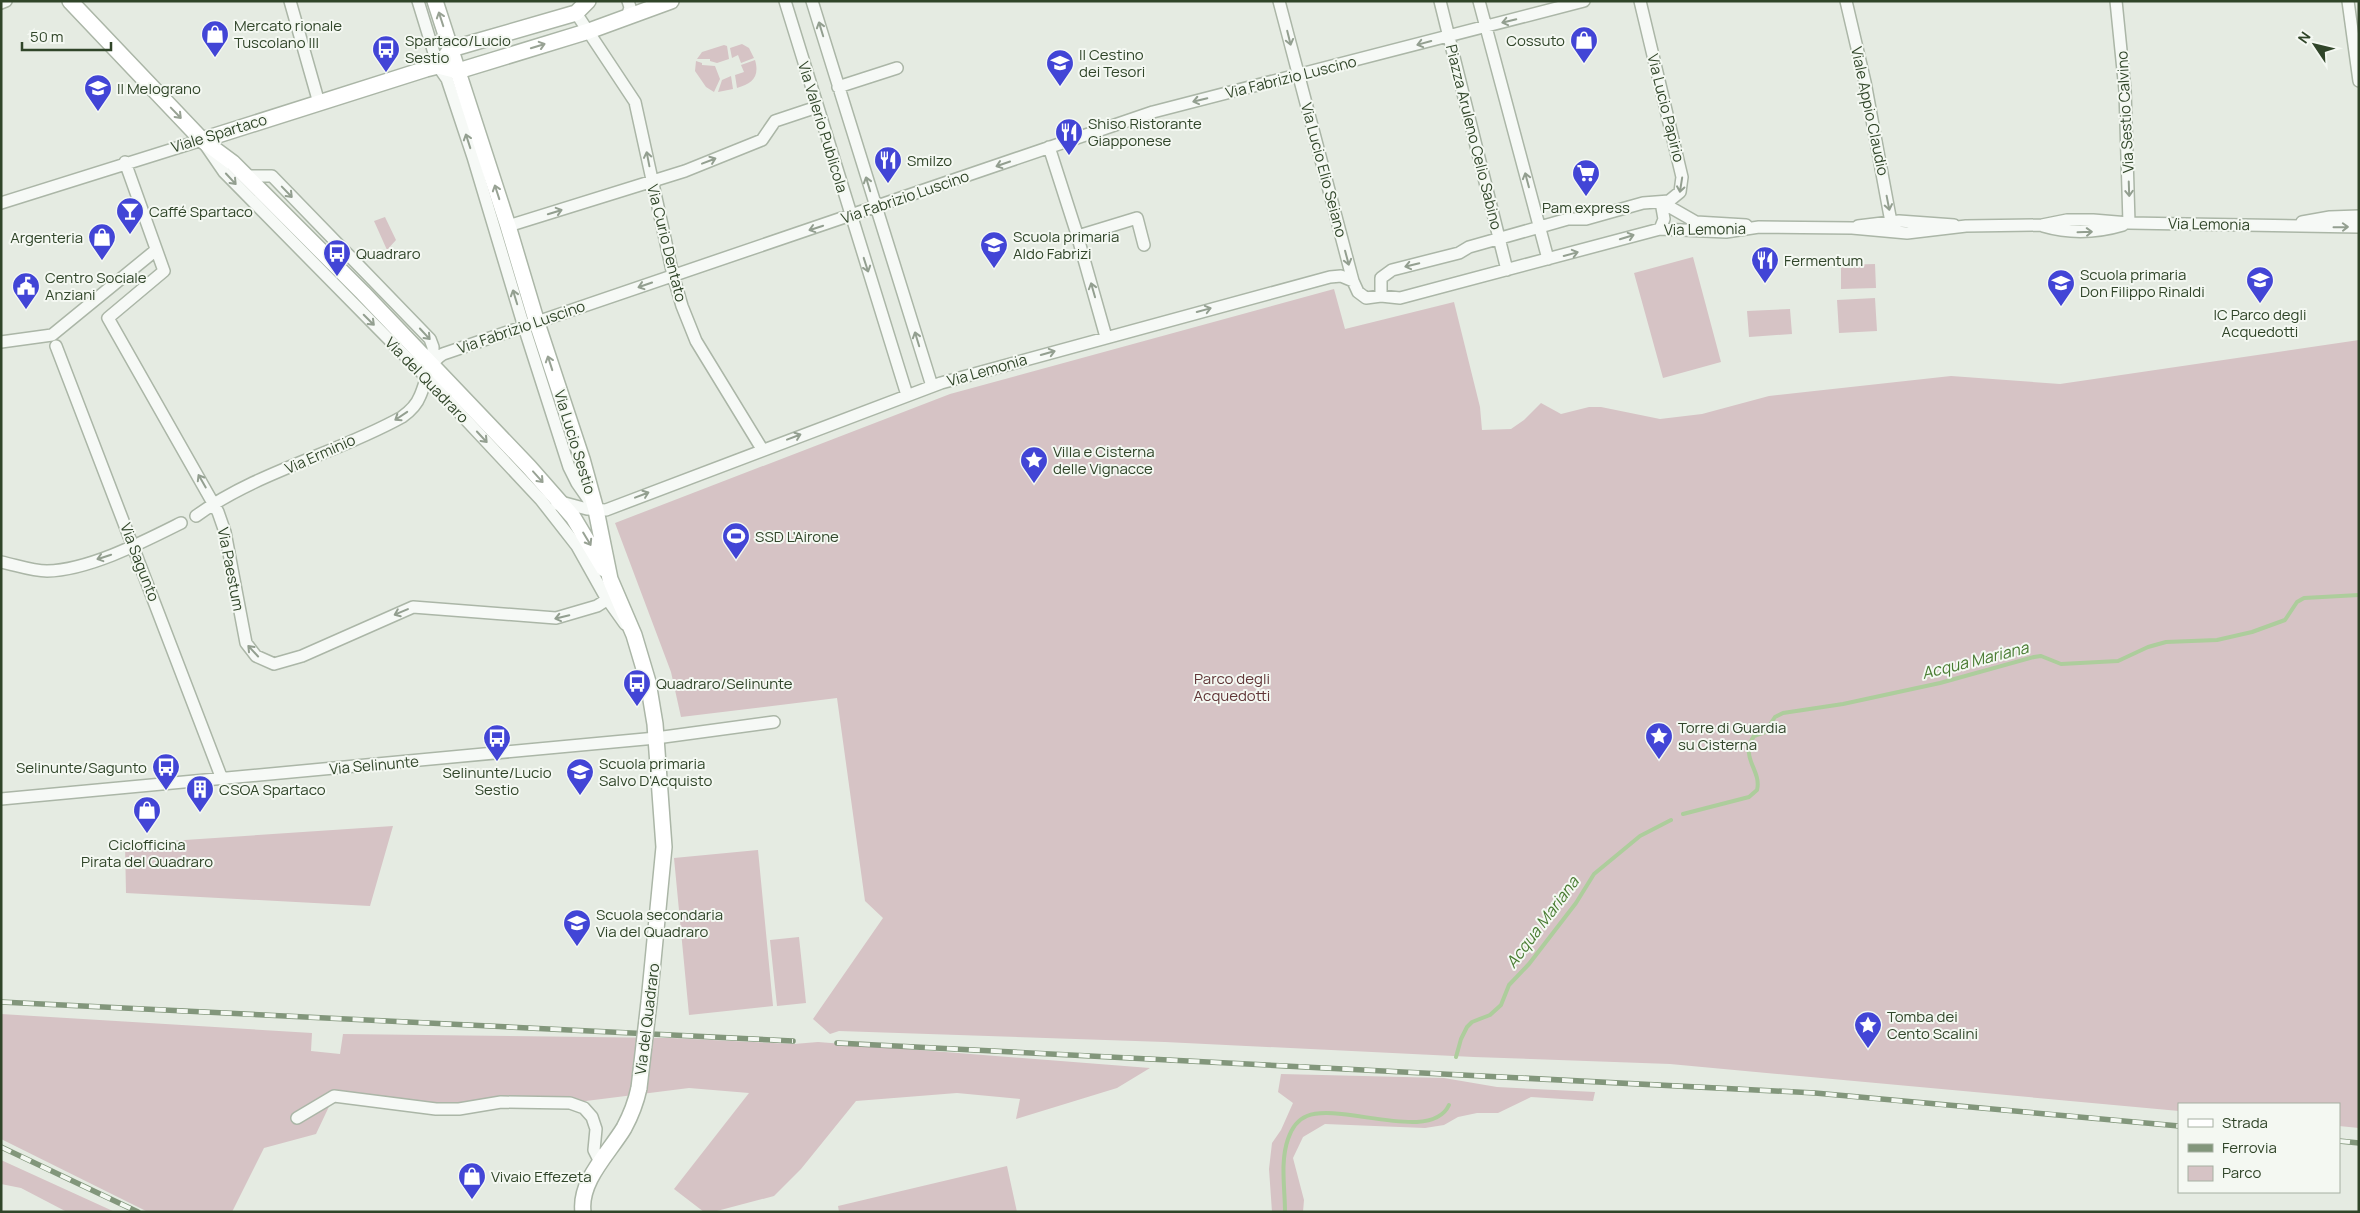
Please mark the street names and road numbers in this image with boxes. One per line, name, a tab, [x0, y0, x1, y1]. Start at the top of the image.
street label: Piazza Aruleno Celio Sabino	[1441, 42, 1507, 232]
street label: Viale Appio Claudio	[1846, 45, 1894, 177]
street label: Via Sestio Calvino	[2111, 50, 2139, 174]
street label: Via Fabrizio Luscino	[1223, 51, 1359, 103]
street label: Via Lucio Papirio	[1642, 52, 1690, 164]
street label: Via Valerio Publicola	[793, 59, 853, 195]
street label: Via Lucio Elio Seiano	[1296, 100, 1352, 240]
street label: Viale Spartaco	[169, 108, 270, 158]
street label: Via Fabrizio Luscino	[838, 165, 972, 229]
street label: Via Curio Dentato	[642, 182, 692, 304]
street label: Via Lemonia	[2168, 213, 2250, 235]
street label: Via Lemonia	[1664, 218, 1746, 240]
street label: Via Fabrizio Luscino	[454, 295, 588, 359]
street label: Via del Quadraro	[380, 332, 474, 428]
street label: Via Lemonia	[945, 349, 1029, 391]
street label: Via Lucio Sestio	[549, 387, 601, 497]
street label: Via Erminio	[281, 429, 359, 479]
street label: Via Sagunto	[115, 520, 165, 604]
street label: Via Paestum	[213, 525, 249, 613]
street label: Via Selinunte	[328, 751, 420, 779]
street label: Via del Quadraro	[630, 962, 664, 1076]

